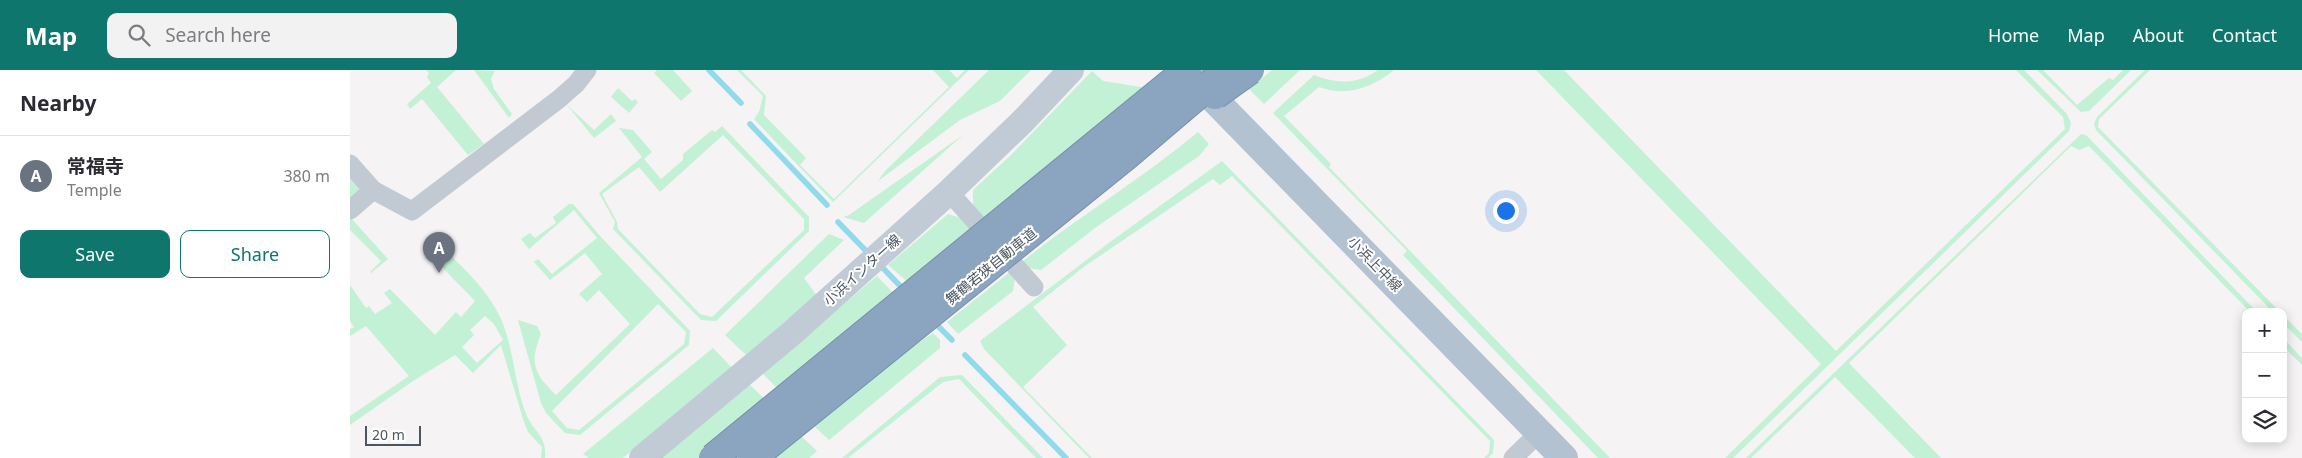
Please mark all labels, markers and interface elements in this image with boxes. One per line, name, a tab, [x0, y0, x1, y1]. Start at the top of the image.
search box	[107, 13, 457, 58]
text: Map	[25, 19, 77, 52]
icon: search	[125, 21, 153, 49]
text: Search here	[165, 22, 271, 48]
text: Home	[1988, 23, 2039, 47]
text: Map	[2067, 23, 2105, 47]
text: About	[2133, 23, 2184, 47]
text: Contact	[2212, 23, 2277, 47]
text: Nearby	[20, 89, 96, 117]
text: 常福寺	[67, 153, 124, 179]
text: A	[30, 165, 42, 187]
text: 380 m	[283, 165, 330, 187]
text: Temple	[67, 179, 122, 201]
your location	[1493, 198, 1519, 224]
street label: 舞鶴若狭自動車道	[941, 223, 1040, 308]
button: Save	[20, 230, 170, 278]
button: Share	[180, 230, 330, 278]
street label: 小浜インター線	[819, 230, 904, 309]
pin: A	[423, 232, 455, 273]
street label: 小浜上中線	[1344, 232, 1407, 295]
map controls	[2242, 308, 2287, 443]
button: +	[2242, 308, 2287, 353]
button: −	[2242, 353, 2287, 398]
button: layers	[2242, 398, 2287, 443]
scale bar	[365, 423, 421, 446]
text: 20 m	[372, 425, 405, 444]

